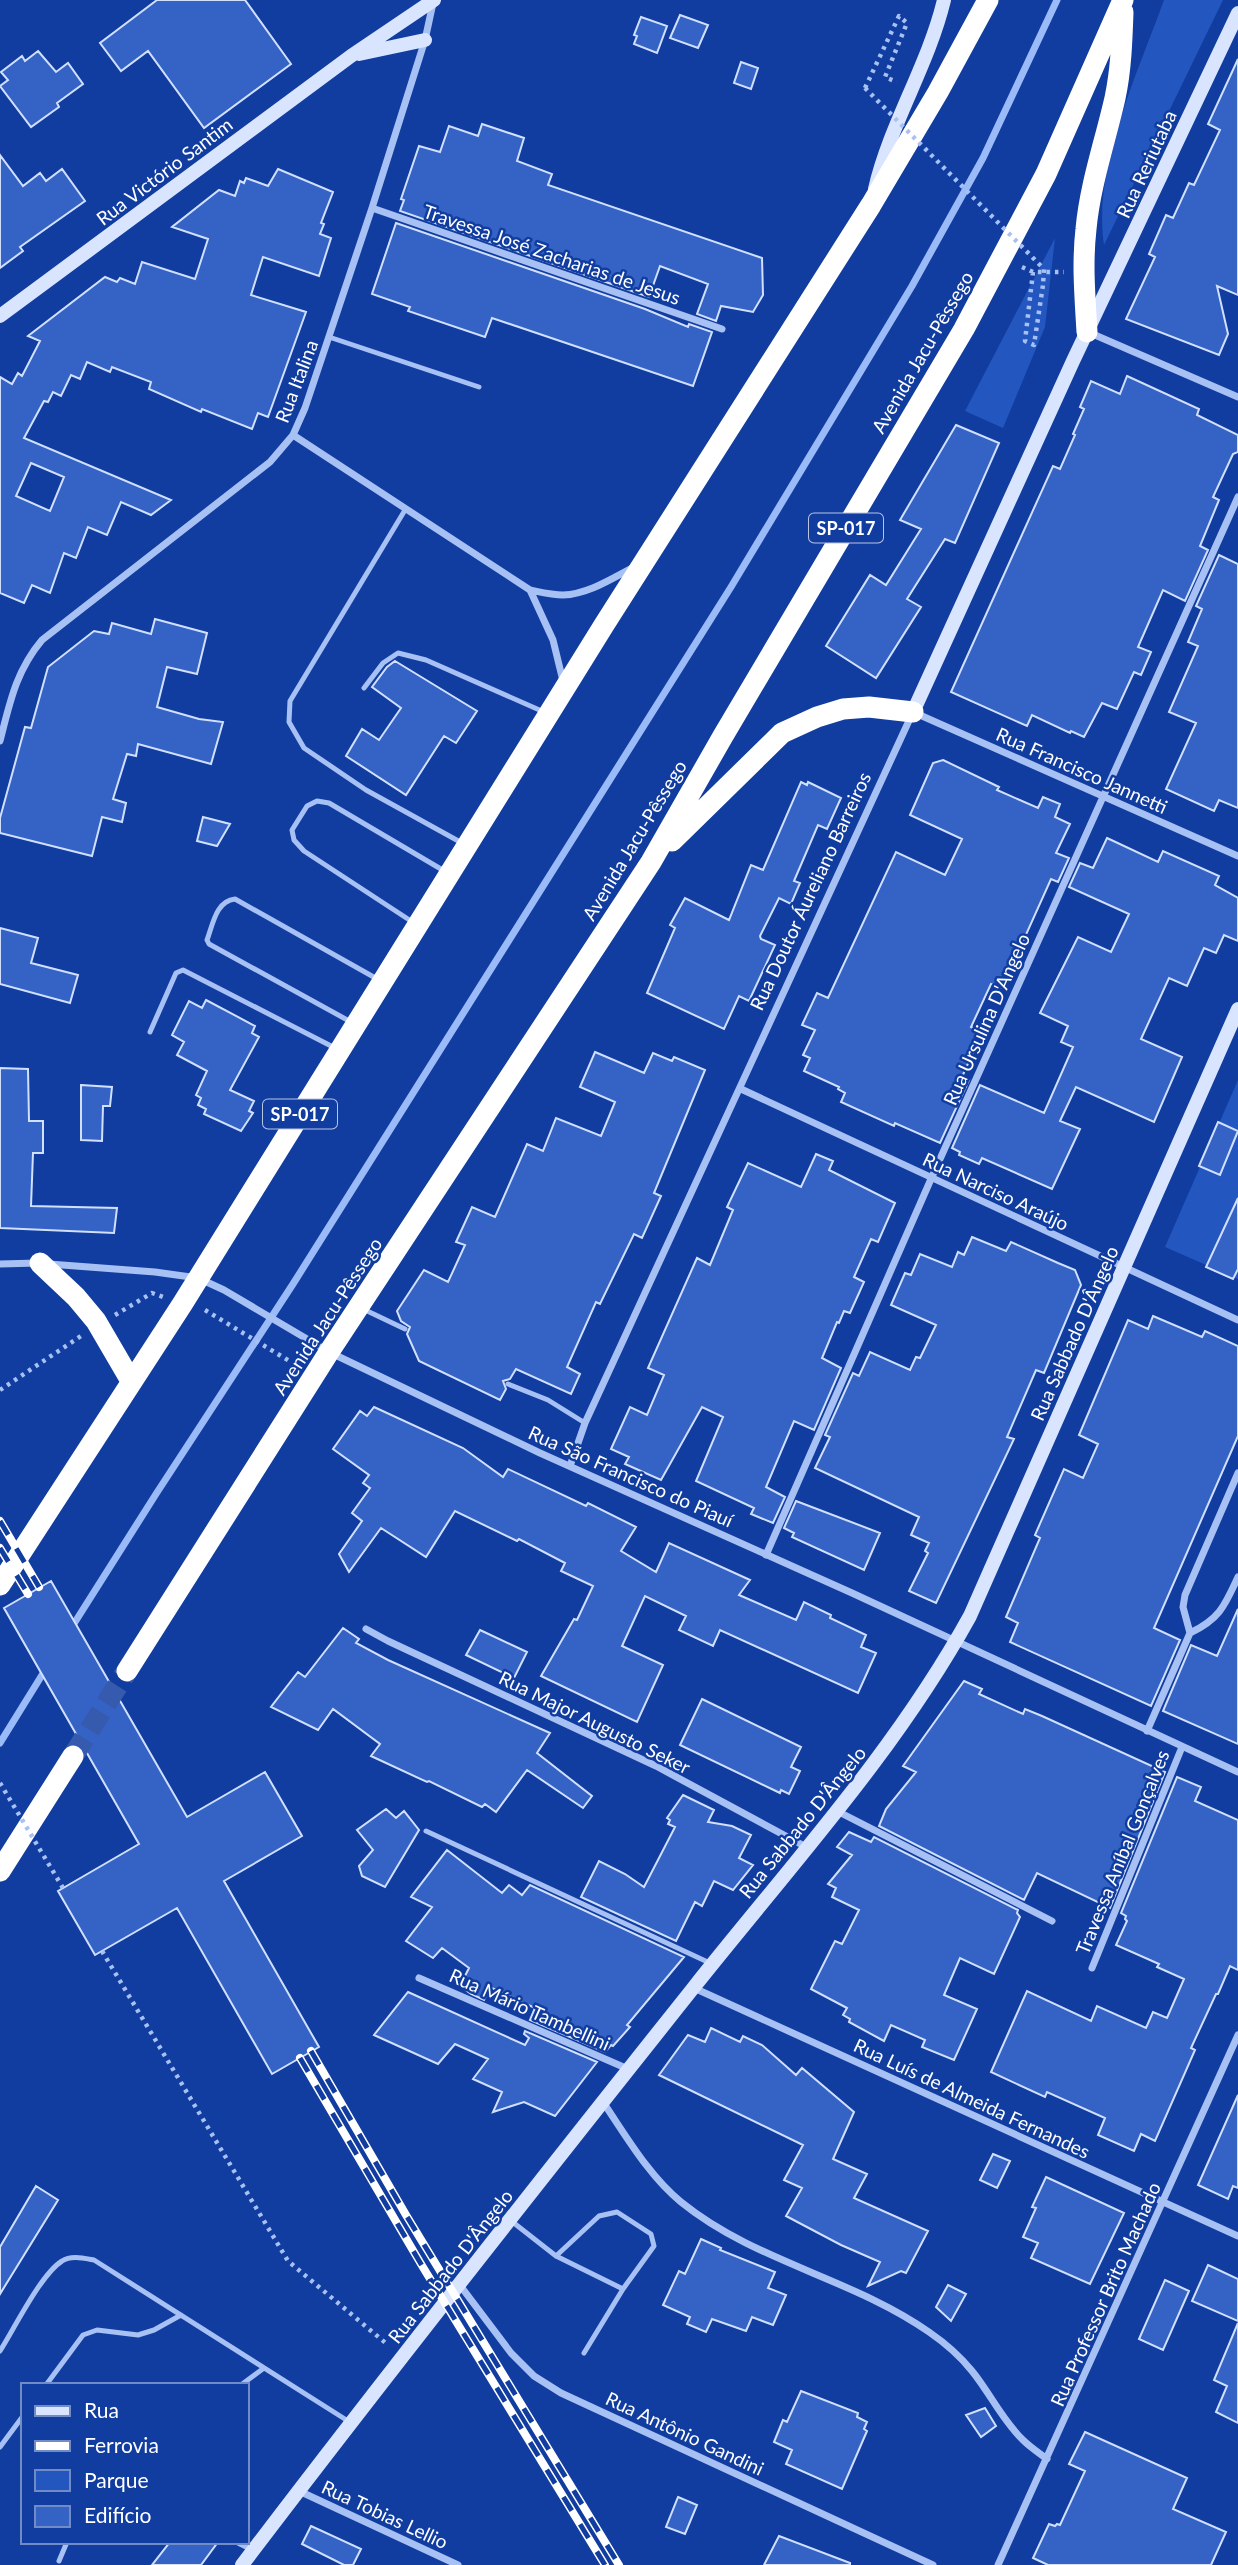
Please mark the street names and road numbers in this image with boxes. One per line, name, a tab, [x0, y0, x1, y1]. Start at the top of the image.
street label: Rua Reriutaba	[1111, 107, 1181, 221]
street label: Rua Victório Santim	[91, 112, 237, 230]
street label: Travessa José Zacharias de Jesus	[421, 199, 683, 309]
street label: Avenida Jacu-Pêssego	[866, 267, 978, 437]
street label: Rua Italina	[270, 336, 322, 426]
road number: SP-017	[809, 514, 883, 542]
street label: Rua Francisco Jannetti	[993, 722, 1171, 818]
street label: Avenida Jacu-Pêssego	[577, 756, 691, 924]
street label: Rua Doutor Áureliano Barreiros	[745, 768, 875, 1014]
street label: Rua Ursulina D'Angelo	[938, 930, 1034, 1108]
road number: SP-017	[263, 1100, 337, 1128]
street label: Rua Narciso Araújo	[919, 1147, 1073, 1235]
street label: Avenida Jacu-Pêssego	[268, 1233, 386, 1399]
street label: Rua Sabbado D'Ângelo	[1025, 1242, 1123, 1424]
street label: Rua São Francisco do Piauí	[525, 1420, 738, 1532]
street label: Rua Major Augusto Seker	[496, 1666, 694, 1778]
street label: Rua Sabbado D'Ângelo	[734, 1741, 870, 1903]
street label: Travessa Aníbal Gonçalves	[1070, 1746, 1174, 1958]
street label: Rua Mário Tambellini	[446, 1963, 614, 2055]
street label: Rua Luís de Almeida Fernandes	[850, 2033, 1094, 2163]
street label: Rua Professor Brito Machado	[1045, 2178, 1165, 2410]
street label: Rua Sabbado D'Ângelo	[383, 2185, 517, 2347]
street label: Rua Antônio Gandini	[602, 2386, 768, 2480]
street label: Rua Tobias Lellio	[318, 2475, 452, 2553]

